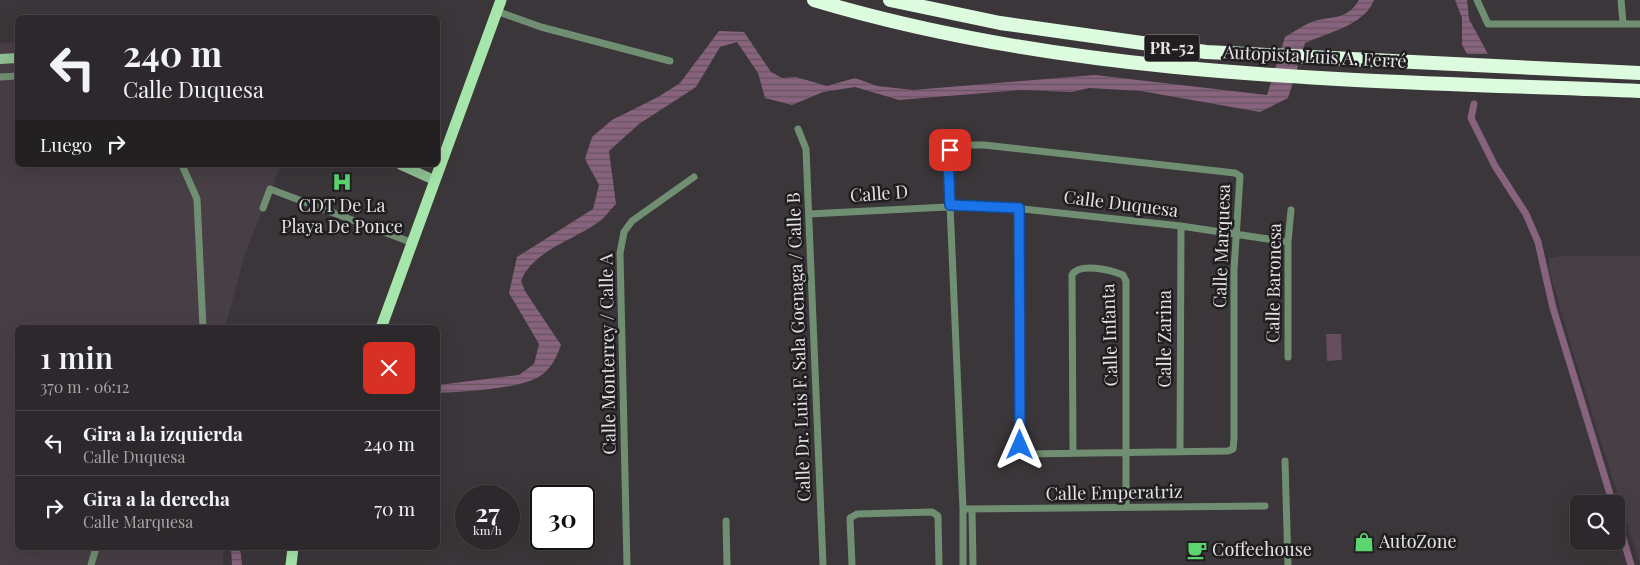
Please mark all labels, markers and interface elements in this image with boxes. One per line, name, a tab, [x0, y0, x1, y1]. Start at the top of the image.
text: 240 m	[123, 29, 222, 76]
road number: PR-52	[1144, 34, 1200, 62]
icon: left	[40, 35, 105, 100]
street label: Autopista Luis A. Ferré	[1222, 39, 1407, 73]
text: Calle Duquesa	[123, 74, 264, 104]
pin	[929, 129, 971, 171]
icon: right	[102, 130, 130, 158]
text: Luego	[40, 131, 92, 157]
icon: arrive	[936, 136, 964, 164]
hospital icon: CDT De La Playa De Ponce	[331, 171, 353, 193]
street label: Calle D	[849, 179, 909, 207]
street label: Calle Duquesa	[1062, 184, 1180, 222]
street label: Calle Marquesa	[1207, 184, 1235, 308]
street label: Calle Dr. Luis F. Sala Goenaga / Calle B	[781, 192, 815, 502]
place label: CDT De La Playa De Ponce	[281, 193, 403, 238]
street label: Calle Baronesa	[1260, 223, 1286, 343]
street label: Calle Monterrey / Calle A	[593, 253, 621, 455]
street label: Calle Infanta	[1095, 283, 1123, 387]
street label: Calle Zarina	[1152, 290, 1176, 388]
text: 1 min	[40, 337, 113, 377]
button: close	[363, 342, 415, 394]
text: 370 m · 06:12	[40, 376, 129, 397]
position arrow	[993, 418, 1045, 470]
text: Gira a la izquierda	[83, 420, 243, 446]
icon: left	[40, 429, 68, 457]
text: 240 m	[364, 430, 415, 456]
text: Calle Duquesa	[83, 446, 185, 467]
street label: Calle Emperatriz	[1045, 479, 1183, 505]
text: Gira a la derecha	[83, 485, 230, 511]
speed limit sign: 30	[530, 485, 595, 550]
icon: right	[40, 494, 68, 522]
text: 70 m	[374, 495, 415, 521]
text: 27	[475, 495, 500, 528]
map controls	[1570, 495, 1625, 550]
button: search	[1570, 495, 1625, 550]
text: Calle Marquesa	[83, 511, 193, 532]
text: km/h	[473, 522, 502, 538]
place label: AutoZone	[1378, 529, 1457, 553]
shop icon: AutoZone	[1353, 531, 1375, 553]
place label: Coffeehouse	[1212, 537, 1312, 561]
cafe icon: Coffeehouse	[1186, 539, 1208, 561]

